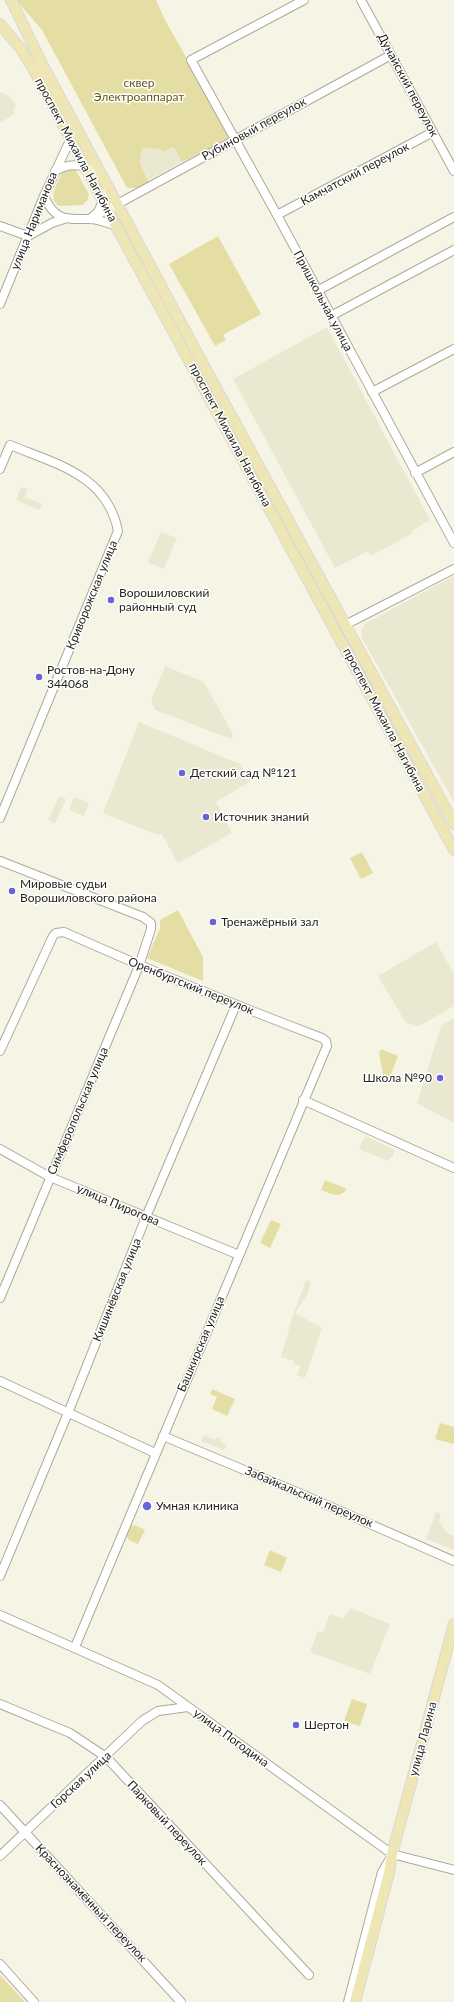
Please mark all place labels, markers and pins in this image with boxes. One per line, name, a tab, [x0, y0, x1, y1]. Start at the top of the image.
place label: Ворошиловский районный суд	[119, 586, 209, 614]
marker: Ворошиловский районный суд	[106, 595, 116, 605]
place label: Ростов-на-Дону 344068	[47, 663, 135, 691]
marker: Ростов-на-Дону 344068	[34, 672, 44, 682]
place label: Детский сад №121	[190, 766, 297, 780]
marker: Детский сад №121	[177, 768, 187, 778]
place label: Источник знаний	[214, 810, 309, 824]
marker: Источник знаний	[201, 812, 211, 822]
place label: Мировые судьи Ворошиловского района	[20, 877, 157, 905]
marker: Мировые судьи Ворошиловского района	[7, 886, 17, 896]
place label: Тренажёрный зал	[221, 915, 319, 929]
marker: Тренажёрный зал	[208, 917, 218, 927]
place label: Школа №90	[363, 1071, 432, 1085]
marker: Школа №90	[435, 1073, 445, 1083]
place label: Умная клиника	[156, 1499, 239, 1513]
marker: Умная клиника	[141, 1500, 153, 1512]
place label: Шертон	[304, 1718, 349, 1732]
marker: Шертон	[291, 1720, 301, 1730]

